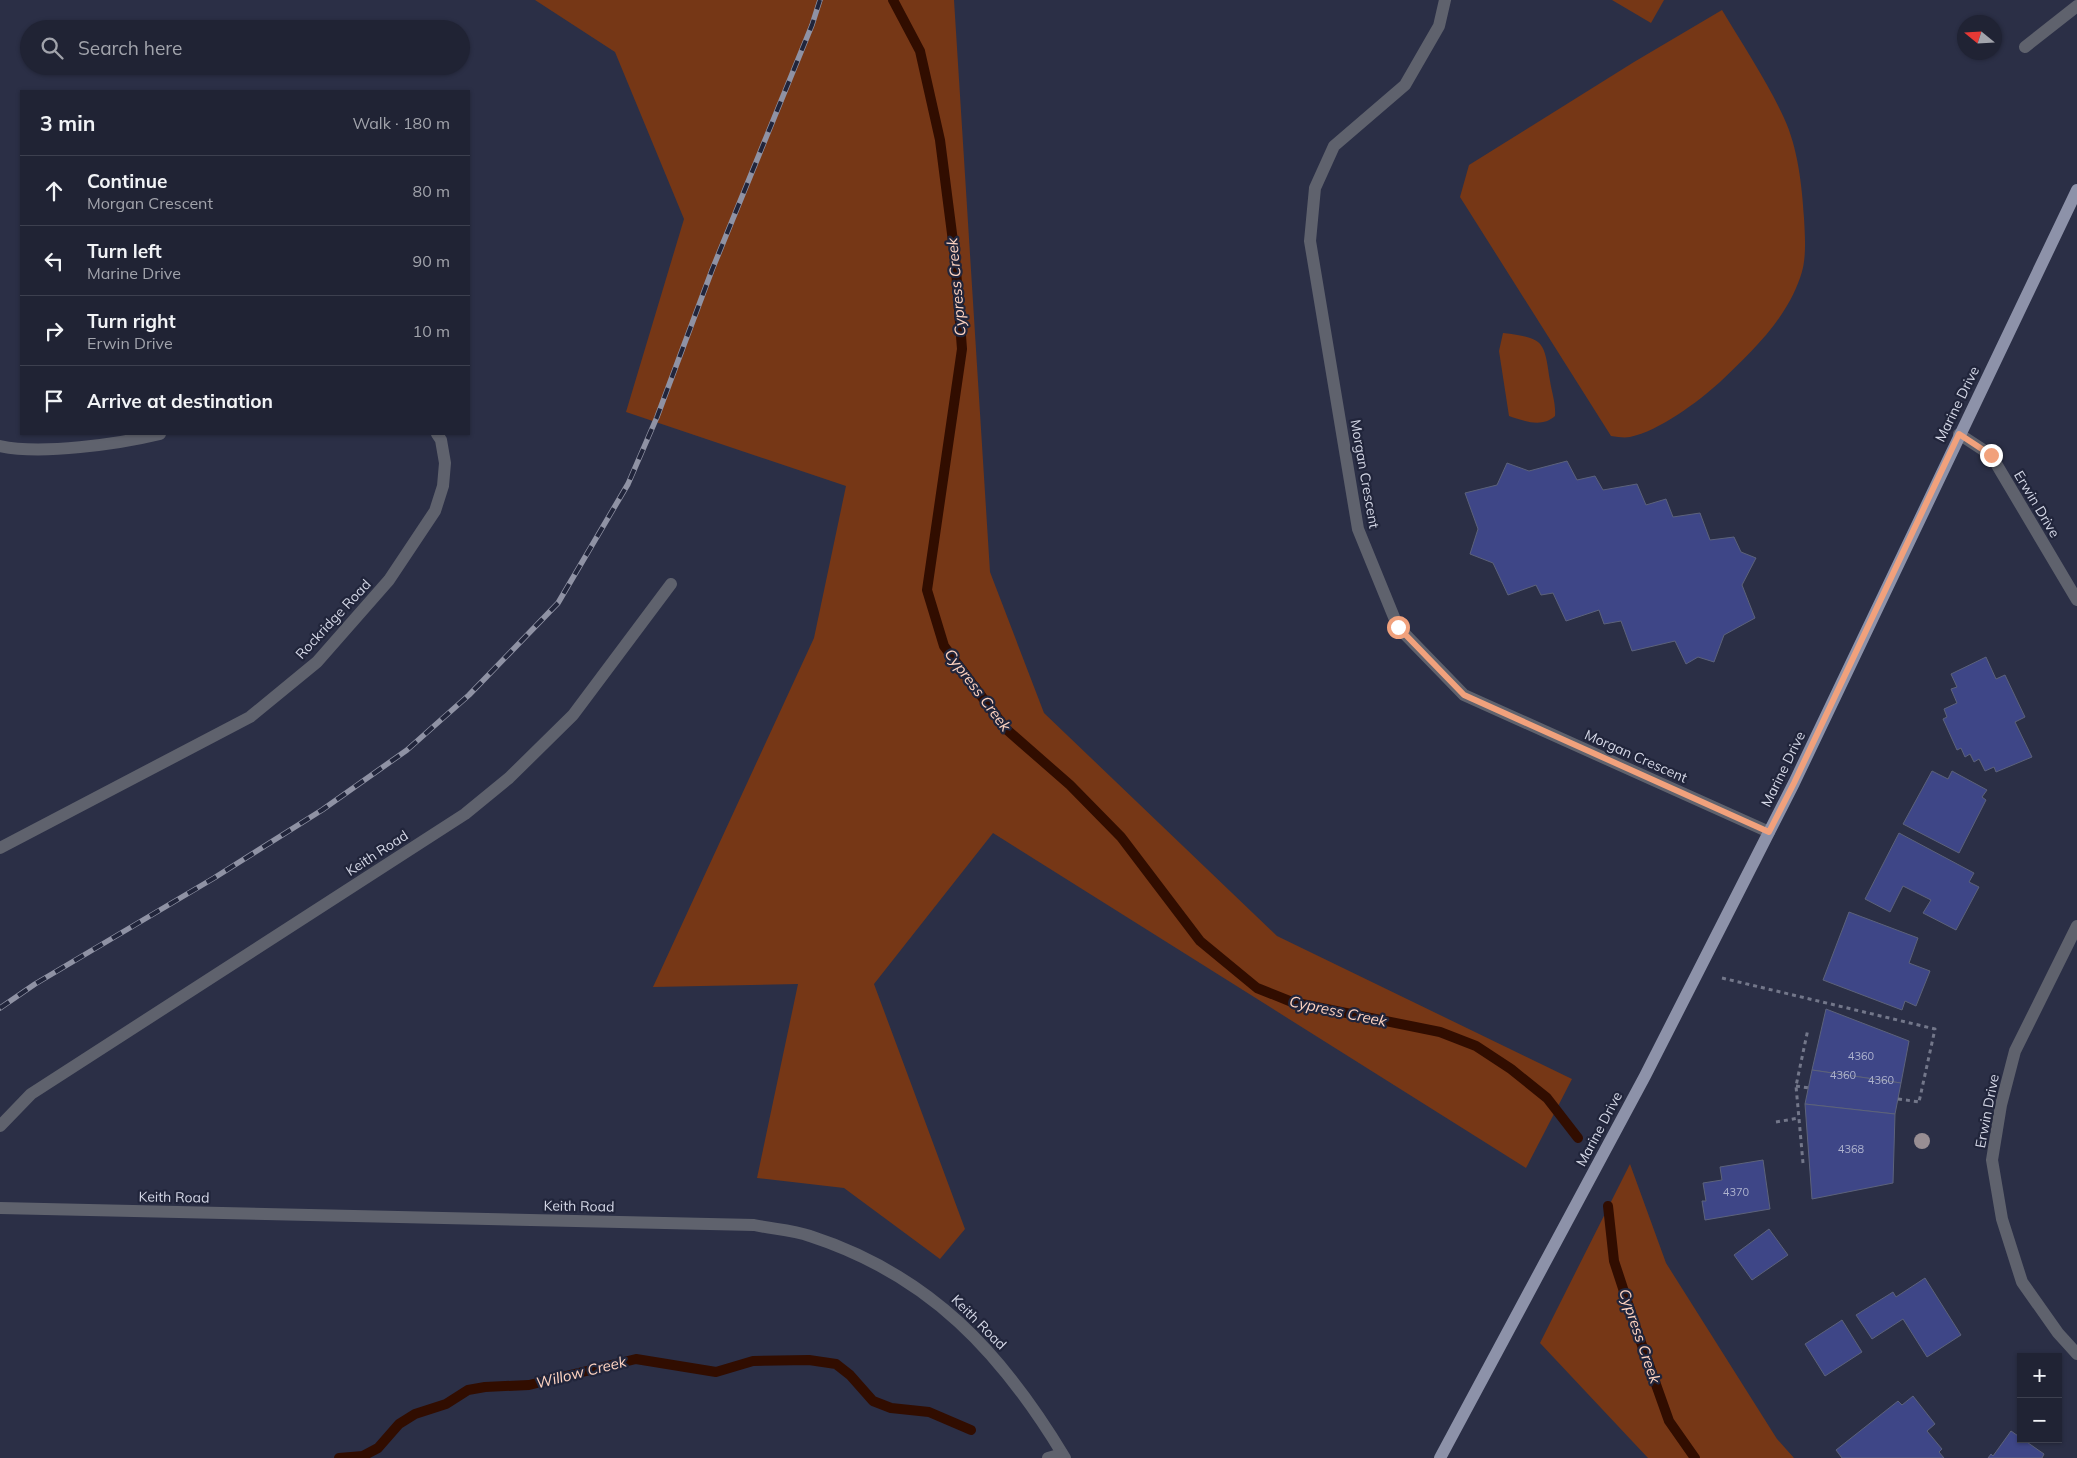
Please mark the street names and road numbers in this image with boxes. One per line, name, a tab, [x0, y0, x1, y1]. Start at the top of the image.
street label: Marine Drive	[1931, 363, 1983, 445]
street label: Morgan Crescent	[1347, 418, 1383, 530]
street label: Erwin Drive	[2010, 467, 2064, 541]
street label: Rockridge Road	[291, 575, 375, 663]
street label: Morgan Crescent	[1582, 725, 1690, 787]
street label: Marine Drive	[1757, 728, 1809, 810]
street label: Keith Road	[342, 826, 412, 880]
street label: Erwin Drive	[1971, 1073, 2003, 1149]
street label: Marine Drive	[1572, 1089, 1626, 1169]
street label: Keith Road	[138, 1187, 210, 1207]
street label: Keith Road	[543, 1196, 615, 1216]
street label: Keith Road	[948, 1291, 1010, 1353]

